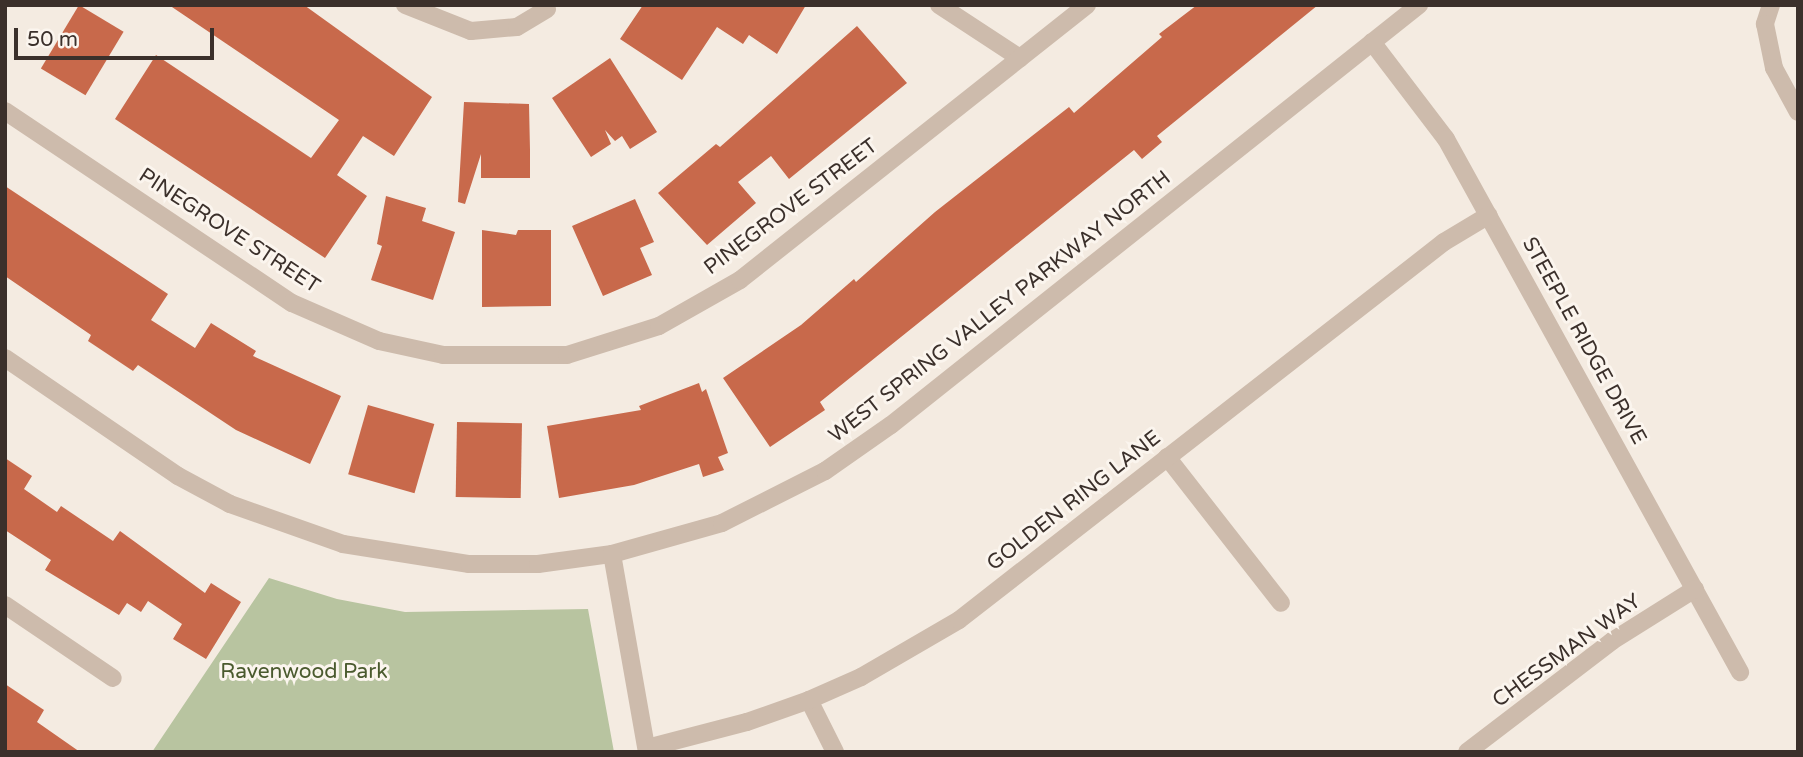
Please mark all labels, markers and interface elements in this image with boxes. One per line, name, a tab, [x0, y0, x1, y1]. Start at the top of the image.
scale bar	[18, 14, 217, 58]
text: 50 m	[27, 27, 78, 52]
street label: PINEGROVE STREET	[699, 134, 883, 280]
street label: PINEGROVE STREET	[134, 163, 324, 299]
street label: WEST SPRING VALLEY PARKWAY NORTH	[824, 166, 1176, 448]
street label: STEEPLE RIDGE DRIVE	[1517, 233, 1651, 449]
street label: GOLDEN RING LANE	[982, 425, 1166, 577]
street label: CHESSMAN WAY	[1488, 589, 1646, 713]
park label: Ravenwood Park	[220, 659, 388, 685]

